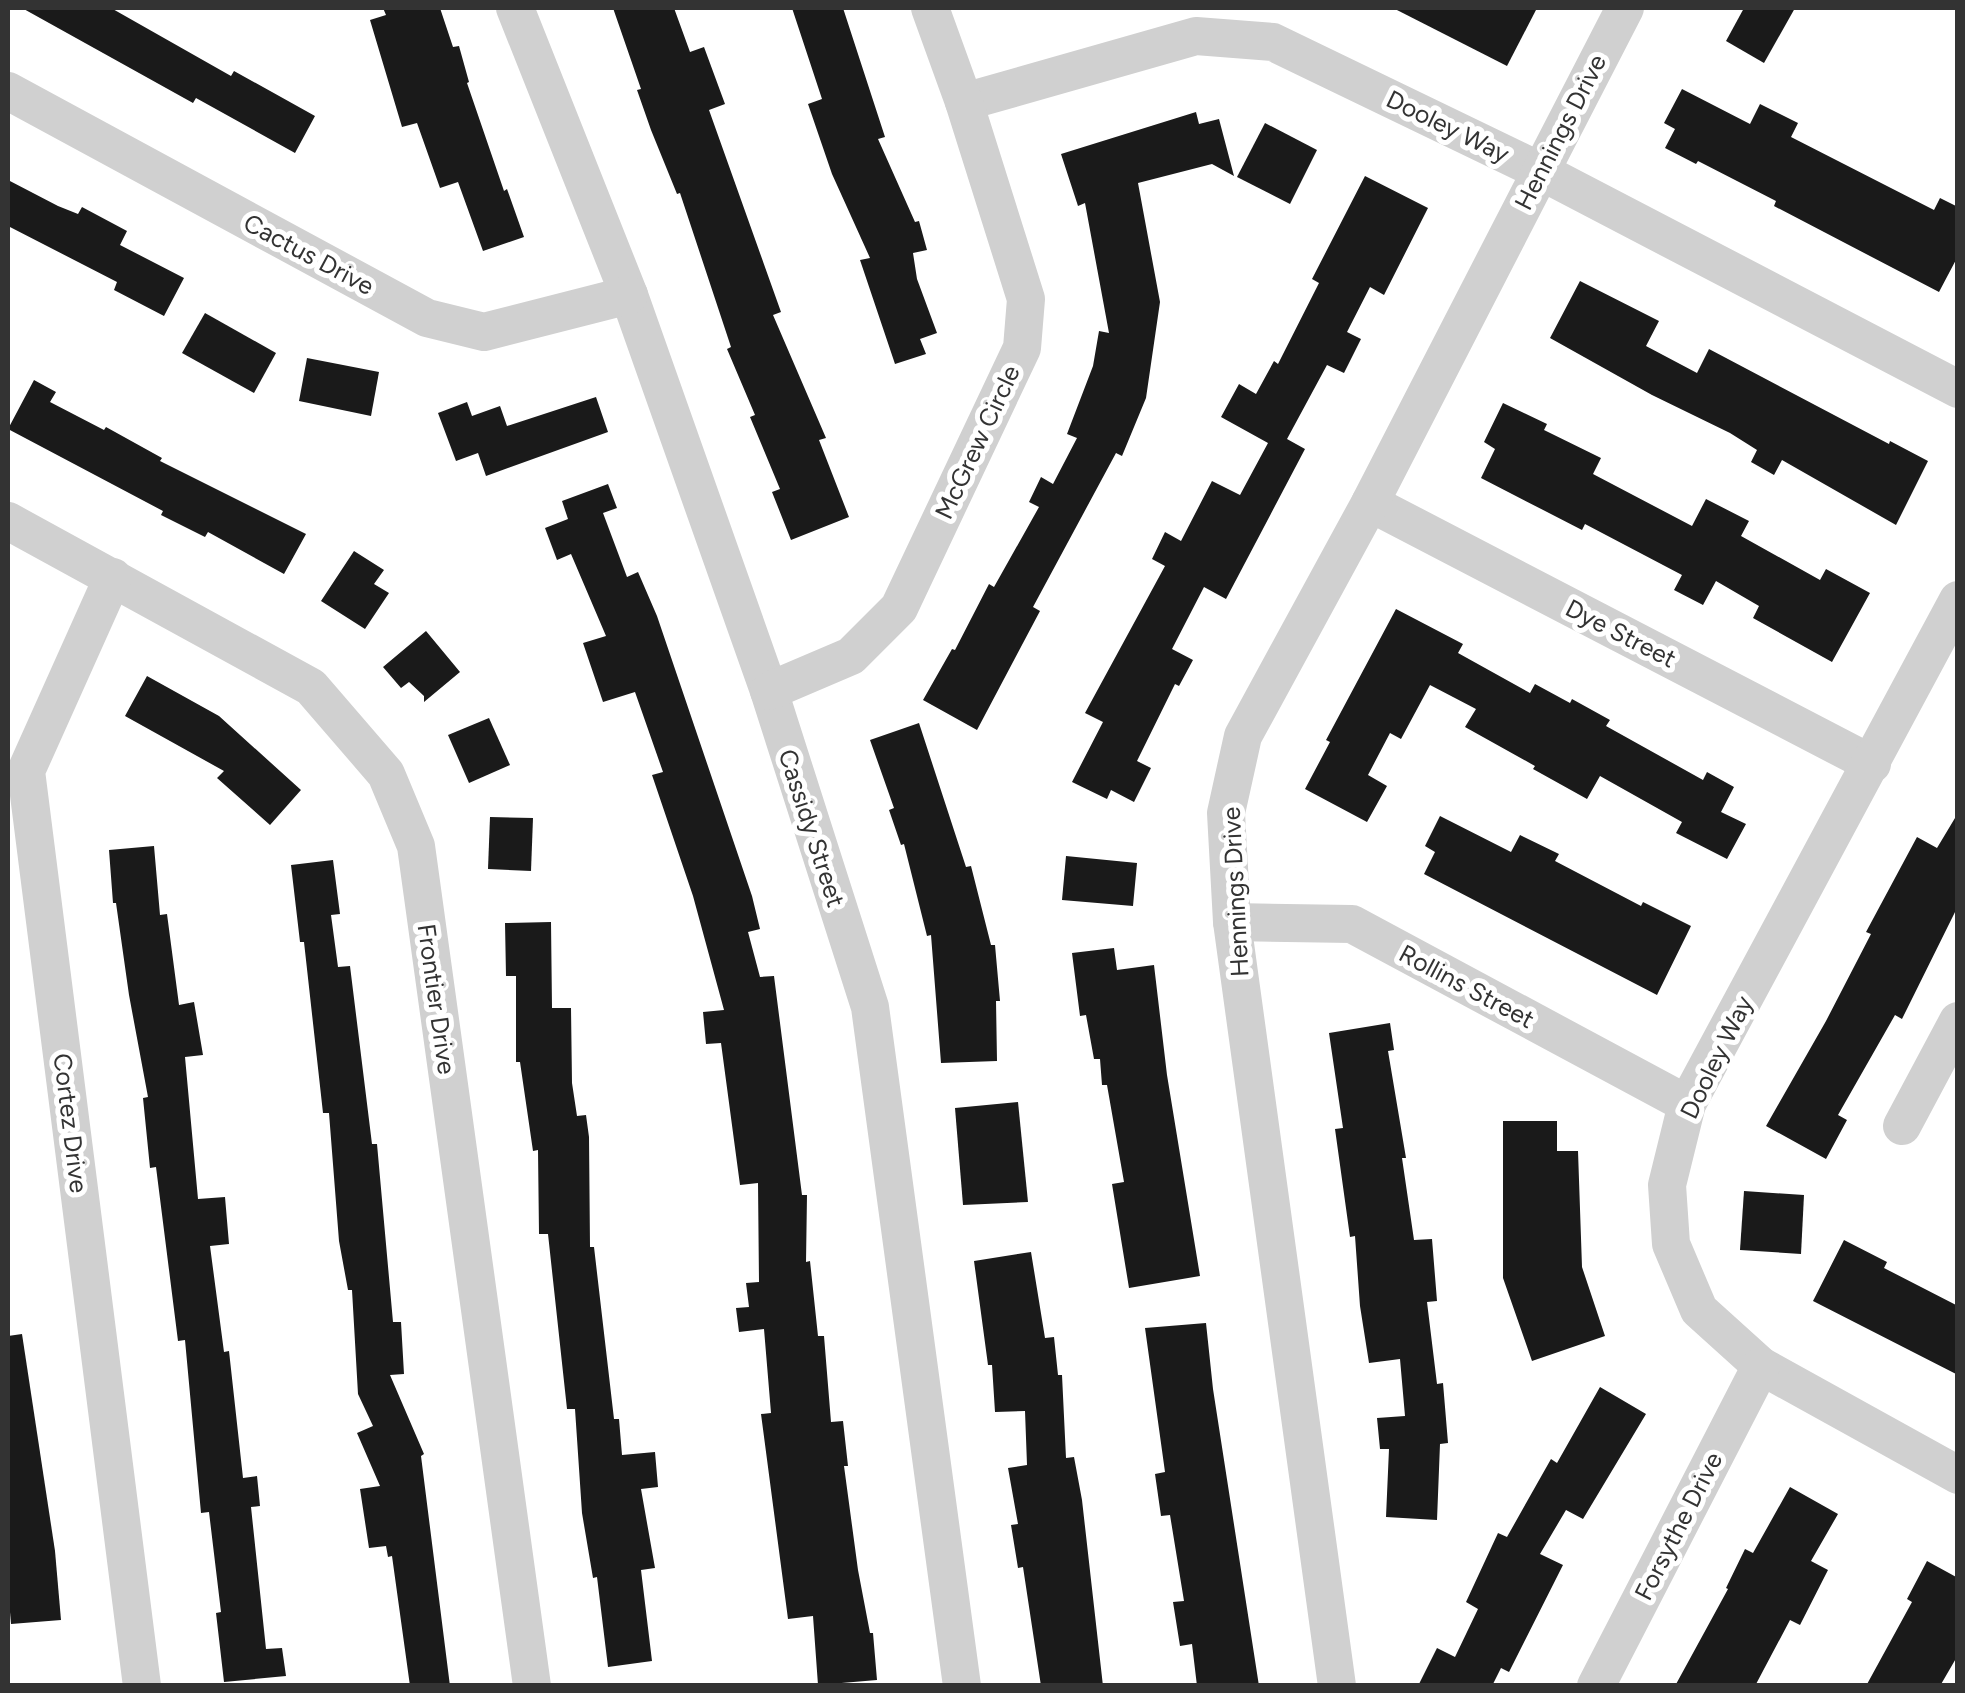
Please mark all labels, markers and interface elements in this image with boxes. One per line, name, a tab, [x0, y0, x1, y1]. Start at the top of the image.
street label: Hennings Drive	[1508, 49, 1612, 215]
street label: Dooley Way	[1382, 83, 1514, 169]
street label: Cactus Drive	[239, 207, 379, 301]
street label: McGrew Circle	[928, 360, 1026, 524]
street label: Dye Street	[1561, 592, 1681, 674]
street label: Cassidy Street	[772, 745, 852, 911]
street label: Hennings Drive	[1216, 806, 1254, 978]
street label: Frontier Drive	[412, 922, 462, 1076]
street label: Rollins Street	[1394, 938, 1540, 1034]
street label: Dooley Way	[1673, 991, 1759, 1123]
street label: Cortez Drive	[48, 1052, 94, 1194]
street label: Forsythe Drive	[1628, 1447, 1728, 1605]

